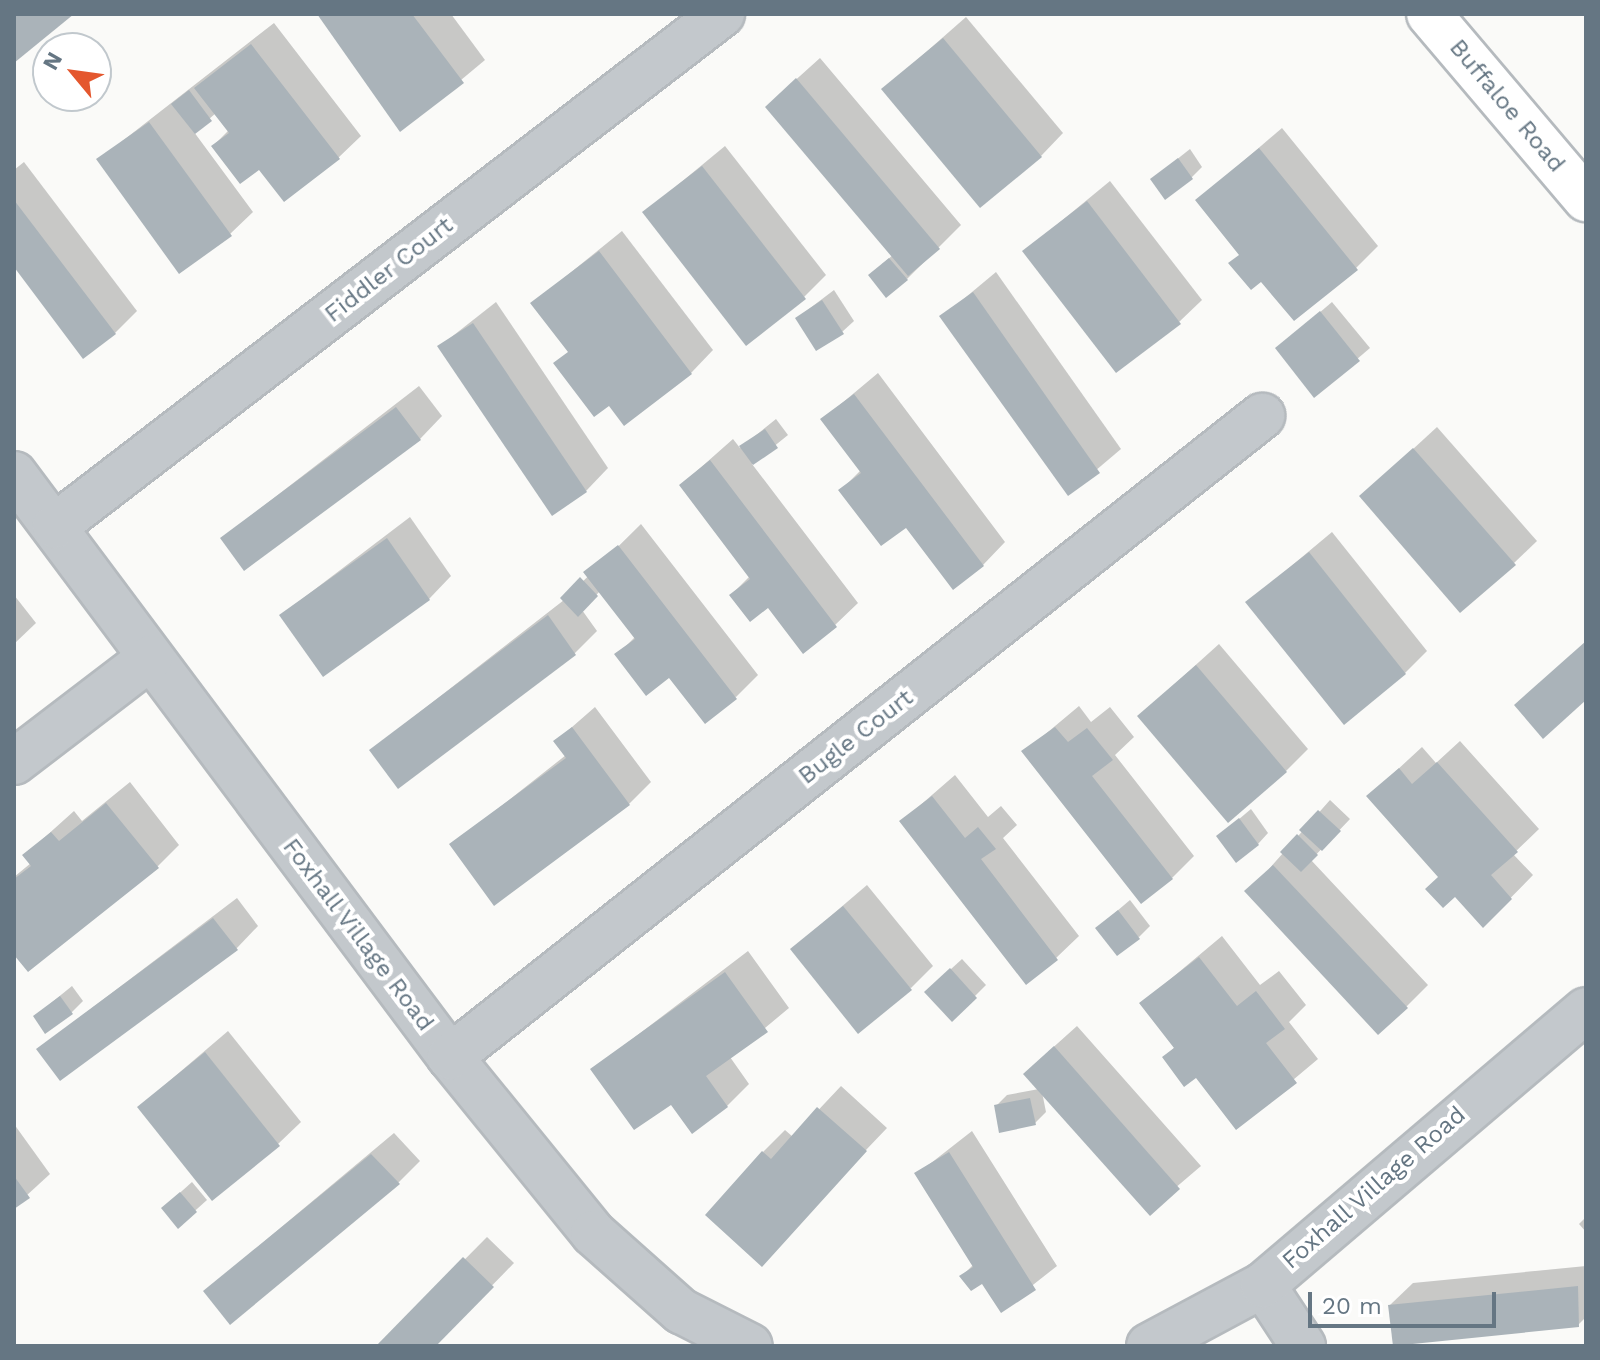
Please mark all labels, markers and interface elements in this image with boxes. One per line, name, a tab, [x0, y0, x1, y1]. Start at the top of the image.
north arrow	[32, 32, 112, 112]
street label: Buffaloe Road	[1443, 34, 1571, 178]
text: N	[37, 48, 67, 74]
street label: Fiddler Court	[319, 211, 459, 329]
street label: Bugle Court	[793, 683, 919, 791]
street label: Foxhall Village Road	[276, 833, 440, 1037]
street label: Foxhall Village Road	[1276, 1100, 1472, 1276]
scale bar	[1312, 1276, 1500, 1326]
text: 20 m	[1322, 1292, 1382, 1320]

